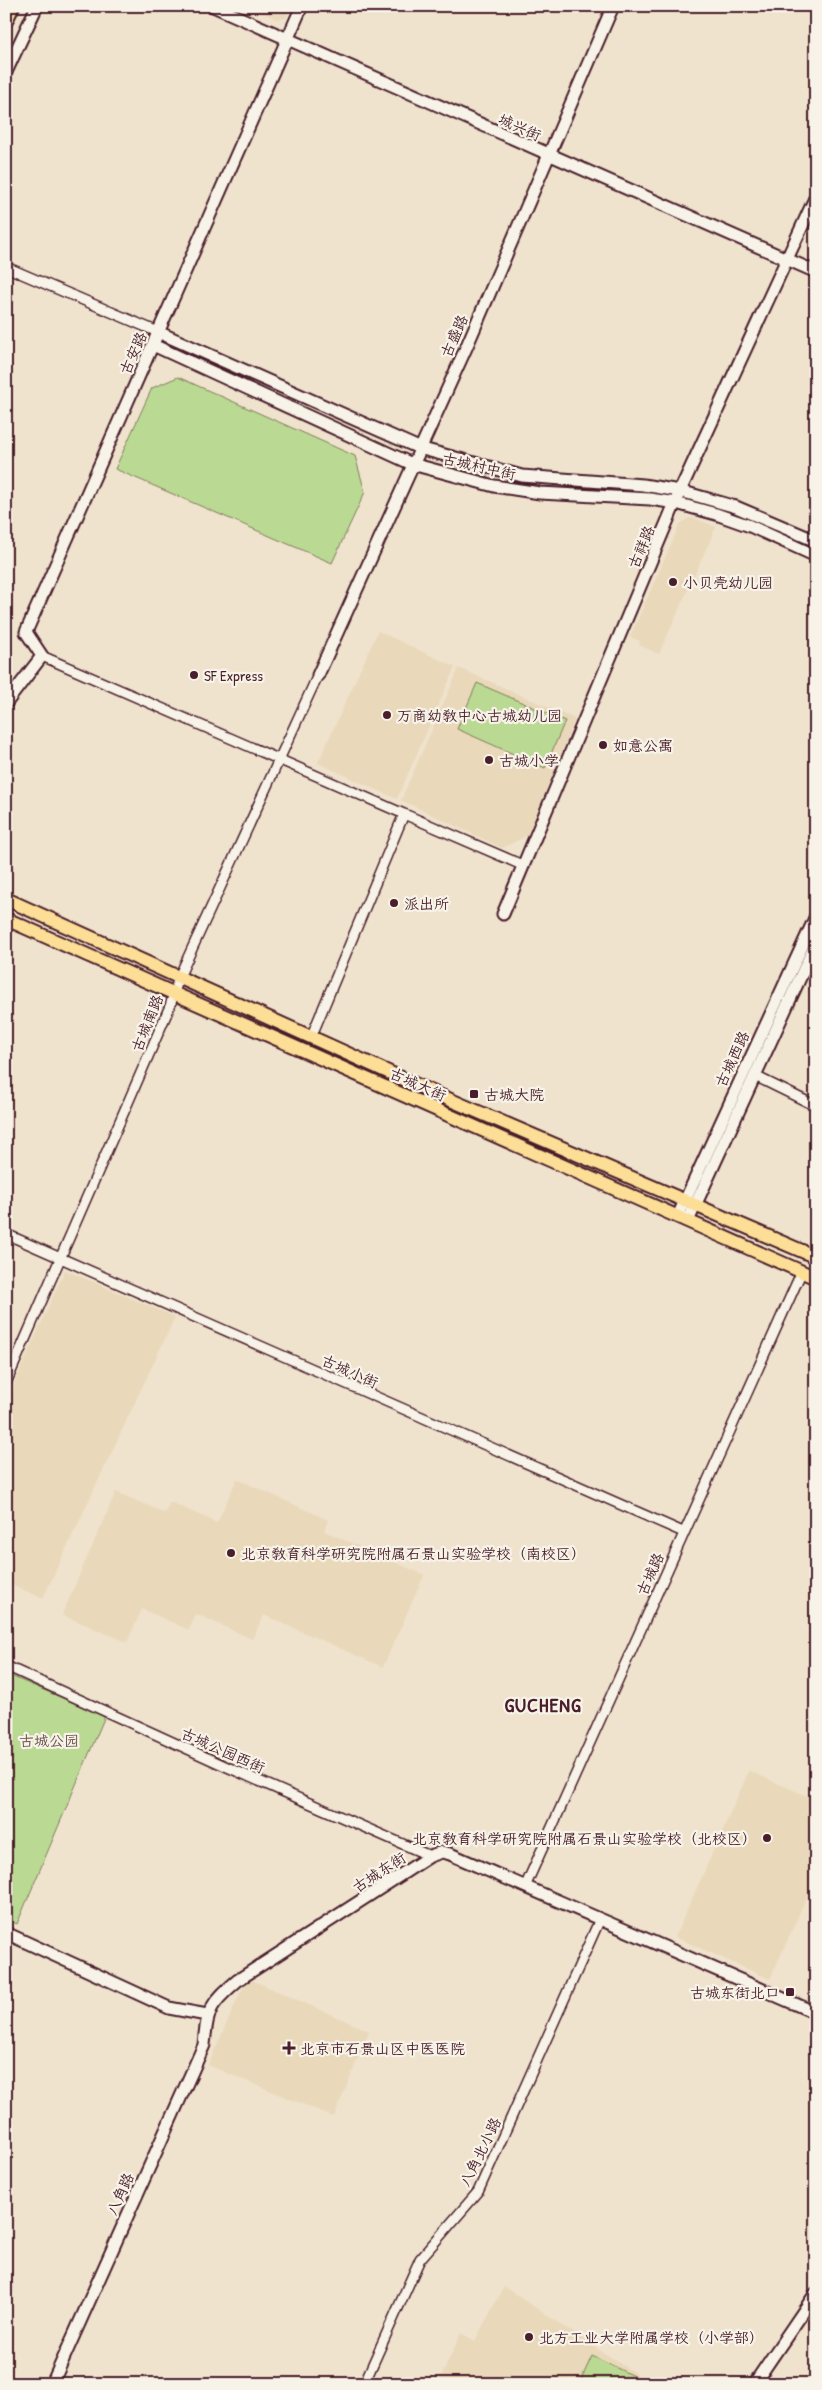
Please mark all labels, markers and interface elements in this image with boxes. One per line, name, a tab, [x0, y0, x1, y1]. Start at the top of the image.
street label: 城兴街	[495, 108, 545, 146]
street label: 古盛路	[435, 311, 473, 361]
street label: 古安路	[114, 328, 152, 378]
street label: 古城村中街	[440, 447, 518, 485]
street label: 古祥路	[623, 522, 659, 572]
place label: 小贝壳幼儿园	[683, 572, 773, 593]
marker: 小贝壳幼儿园	[667, 576, 679, 588]
place label: SF Express	[204, 665, 263, 686]
marker: SF Express	[188, 669, 200, 681]
place label: 万商幼教中心古城幼儿园	[397, 705, 562, 726]
marker: 万商幼教中心古城幼儿园	[381, 709, 393, 721]
place label: 如意公寓	[613, 735, 673, 756]
marker: 如意公寓	[597, 739, 609, 751]
place label: 古城小学	[499, 750, 559, 771]
marker: 古城小学	[483, 754, 495, 766]
place label: 派出所	[404, 893, 449, 914]
marker: 派出所	[388, 897, 400, 909]
street label: 古城南路	[126, 991, 168, 1055]
street label: 古城西路	[710, 1027, 754, 1091]
street label: 古城大街	[386, 1062, 450, 1106]
place label: 古城大院	[484, 1084, 544, 1105]
marker: 古城大院	[468, 1088, 480, 1100]
street label: 古城小街	[318, 1349, 382, 1393]
place label: 北京教育科学研究院附属石景山实验学校（南校区）	[241, 1543, 586, 1564]
marker: 北京教育科学研究院附属石景山实验学校（南校区）	[225, 1547, 237, 1559]
street label: 古城路	[631, 1549, 669, 1599]
district label: GUCHENG	[505, 1691, 582, 1718]
street label: 古城公园西街	[178, 1722, 268, 1778]
park label: 古城公园	[19, 1730, 79, 1751]
place label: 北京教育科学研究院附属石景山实验学校（北校区）	[412, 1828, 757, 1849]
marker: 北京教育科学研究院附属石景山实验学校（北校区）	[761, 1832, 773, 1844]
street label: 古城东街	[348, 1847, 410, 1897]
place label: 古城东街北口	[690, 1982, 780, 2003]
marker: 古城东街北口	[784, 1986, 796, 1998]
place label: 北京市石景山区中医医院	[300, 2038, 465, 2059]
marker: 北京市石景山区中医医院	[282, 2041, 296, 2055]
street label: 八角北小路	[454, 2114, 506, 2190]
street label: 八角路	[101, 2169, 139, 2219]
place label: 北方工业大学附属学校（小学部）	[539, 2327, 764, 2348]
marker: 北方工业大学附属学校（小学部）	[523, 2331, 535, 2343]

